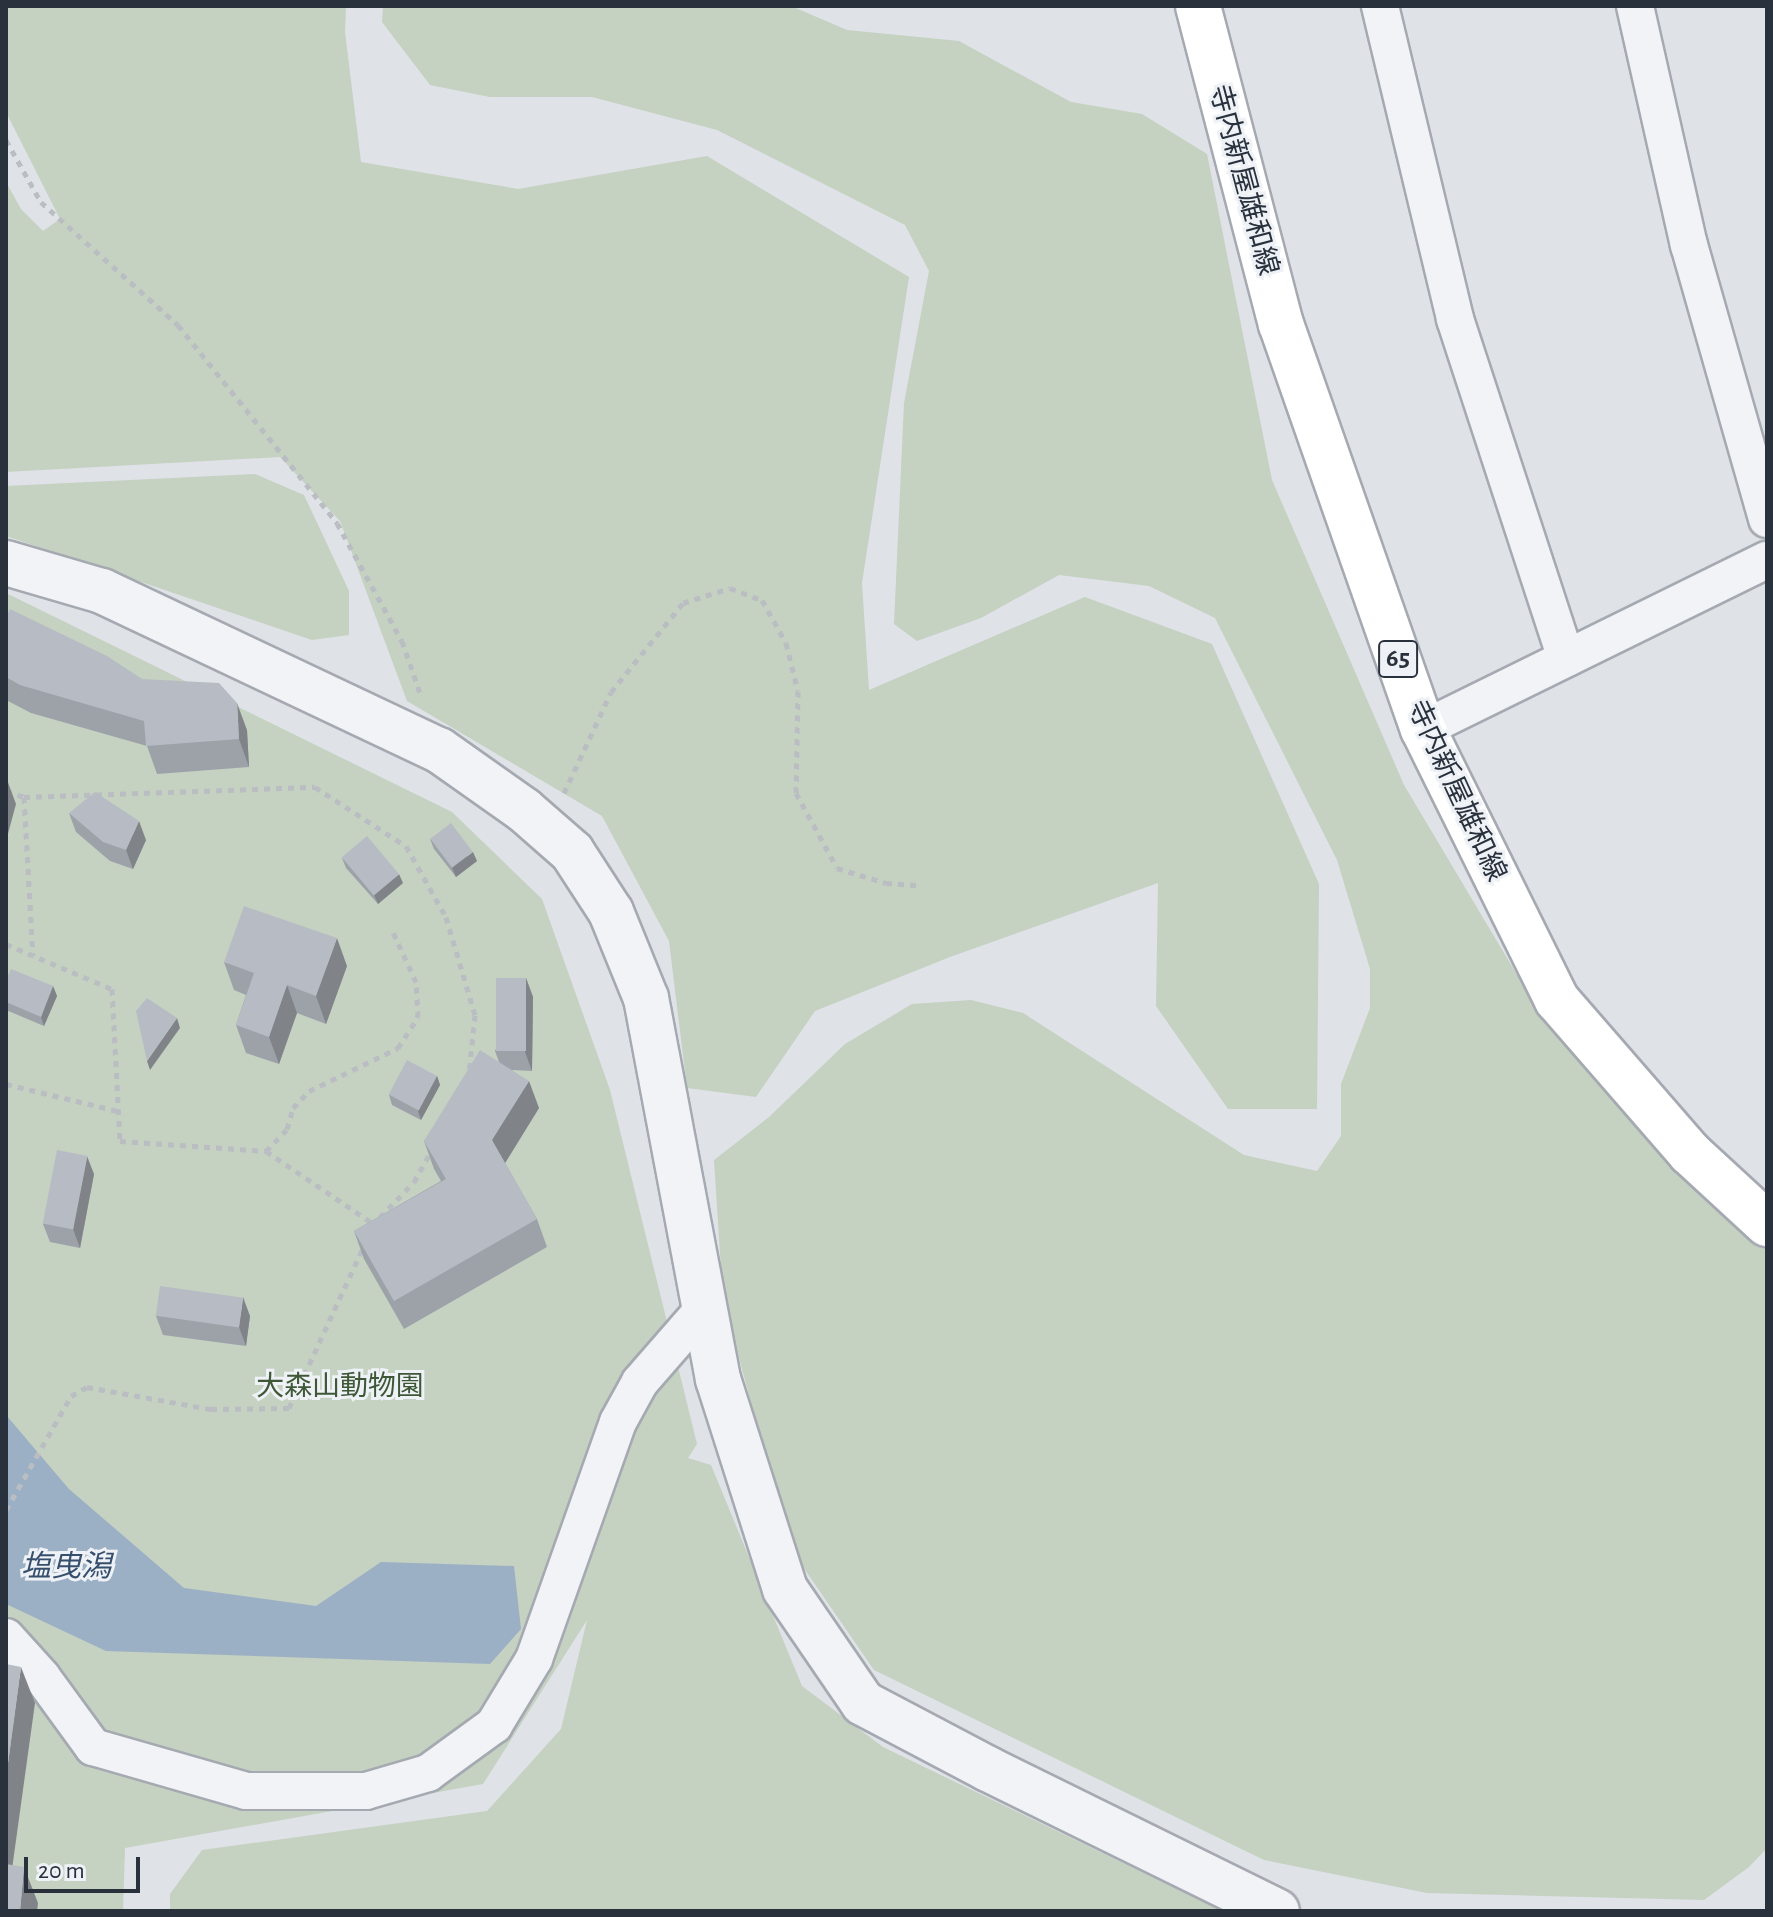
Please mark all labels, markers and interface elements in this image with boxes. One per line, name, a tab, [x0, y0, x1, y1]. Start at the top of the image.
street label: 寺内新屋雄和線	[1201, 81, 1285, 279]
road number: 65	[1378, 637, 1418, 681]
street label: 寺内新屋雄和線	[1399, 695, 1513, 887]
park label: 大森山動物園	[256, 1370, 424, 1404]
water label: 塩曳潟	[21, 1549, 111, 1585]
scale bar	[28, 1841, 144, 1891]
text: 20 m	[38, 1859, 85, 1883]

